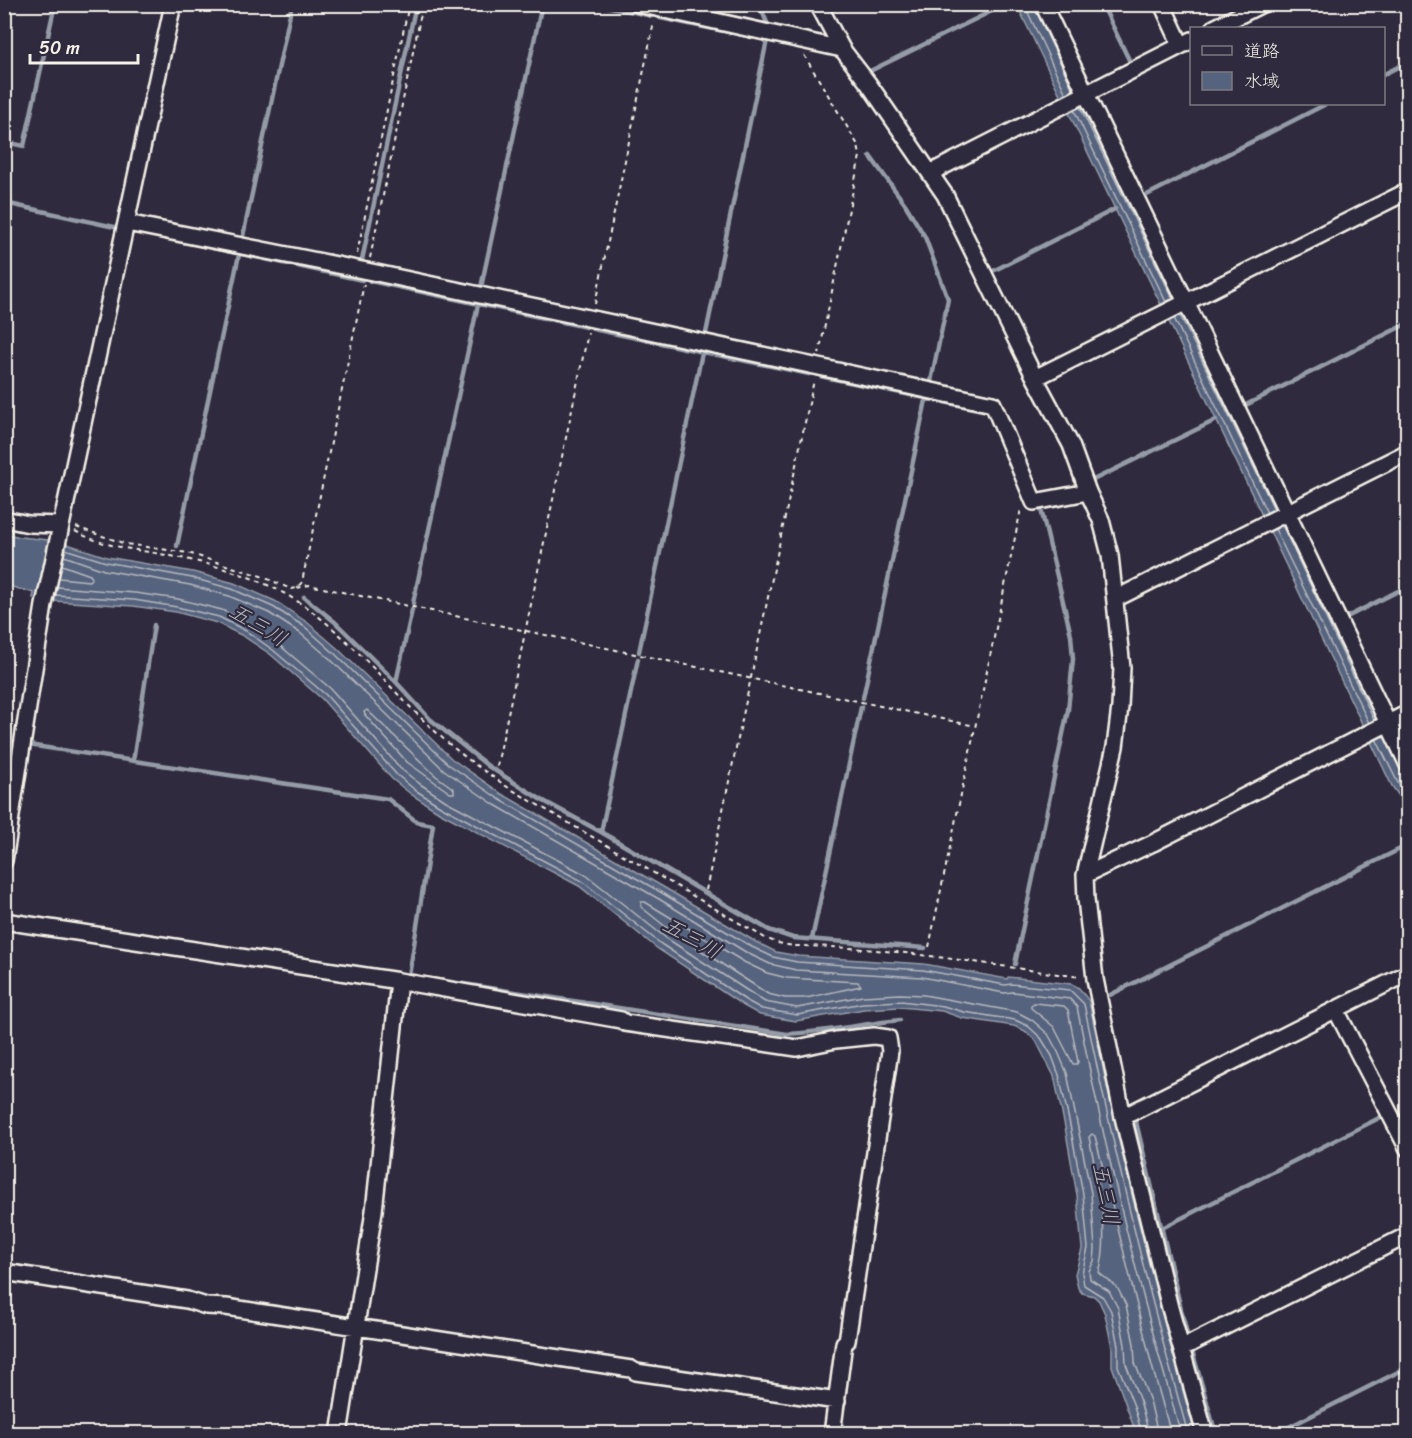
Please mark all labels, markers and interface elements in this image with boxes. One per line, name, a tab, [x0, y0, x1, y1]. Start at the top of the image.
scale bar	[30, 27, 138, 65]
legend	[1190, 27, 1385, 105]
text: 50 m	[39, 32, 80, 64]
text: 道路	[1244, 35, 1280, 67]
text: 水域	[1244, 65, 1280, 97]
water label: 五三川	[221, 592, 295, 658]
water label: 五三川	[655, 906, 729, 970]
water label: 五三川	[1081, 1159, 1131, 1229]

